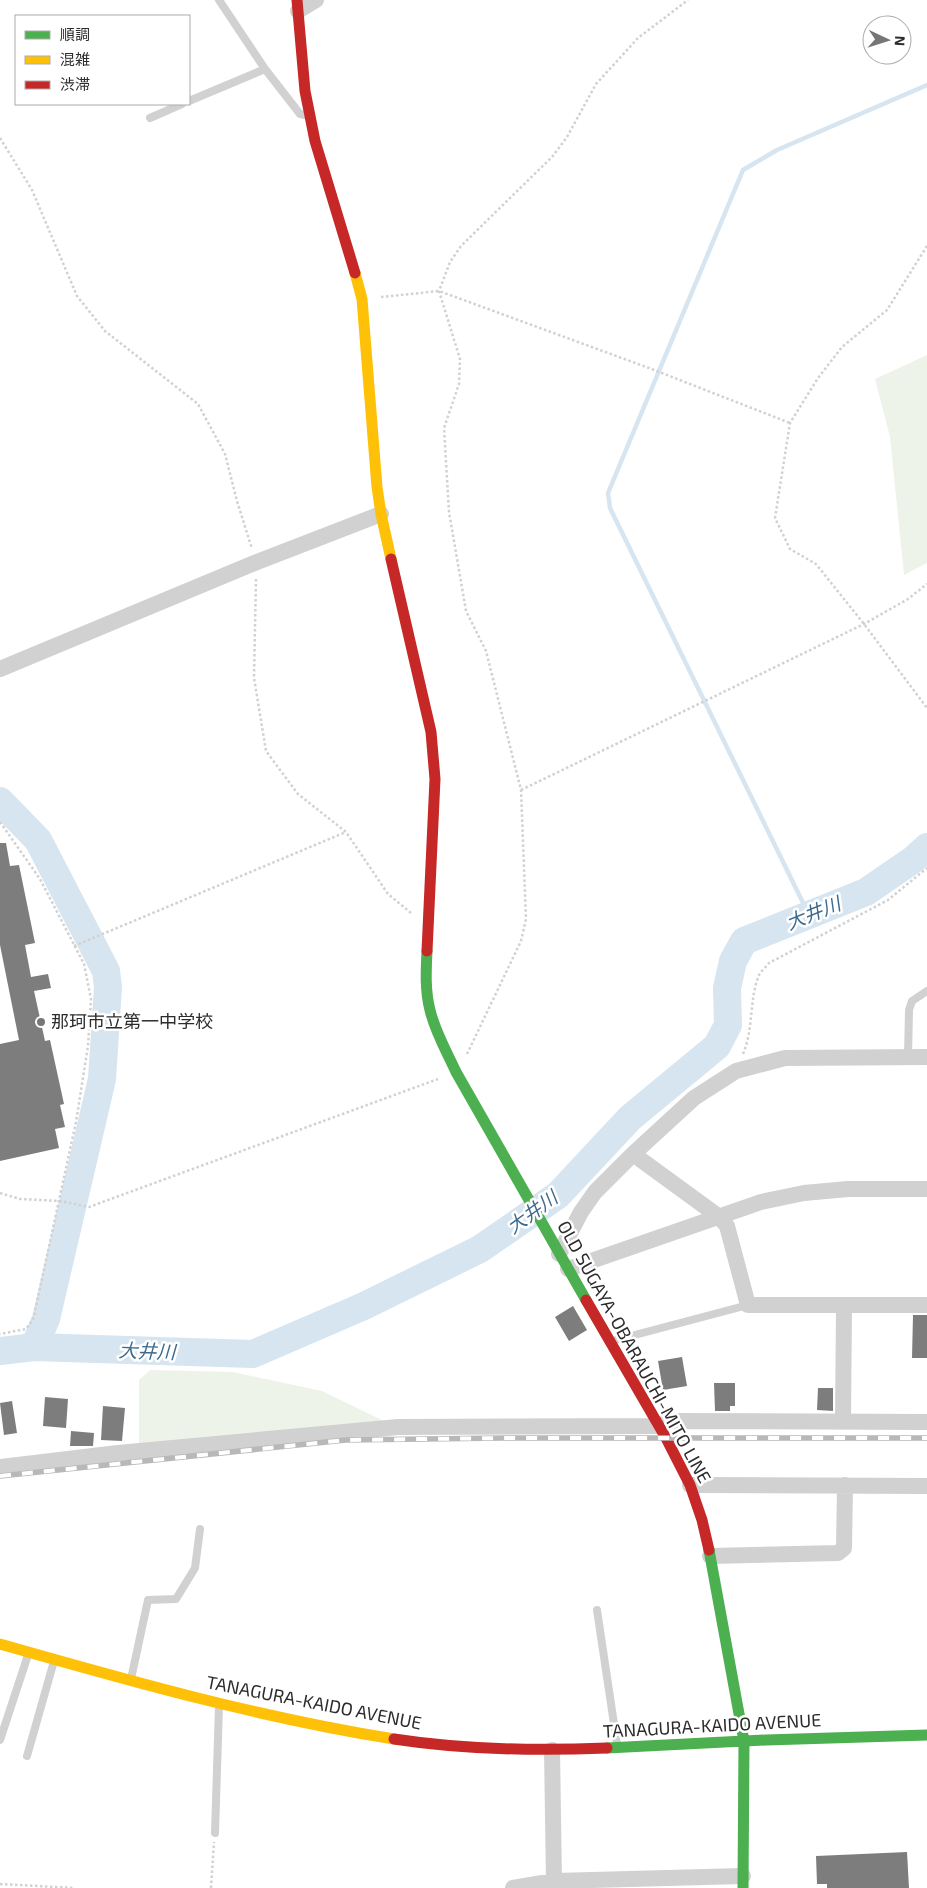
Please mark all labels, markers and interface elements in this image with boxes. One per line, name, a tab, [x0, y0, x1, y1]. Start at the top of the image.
legend	[15, 15, 190, 105]
north arrow	[862, 15, 912, 65]
text: 順調	[60, 25, 90, 43]
text: N	[892, 35, 909, 47]
text: 混雑	[60, 50, 90, 68]
text: 渋滞	[60, 75, 90, 93]
water label: 大井川	[782, 890, 845, 934]
place label: 那珂市立第一中学校	[51, 1010, 213, 1032]
marker: 那珂市立第一中学校	[35, 1016, 47, 1028]
water label: 大井川	[502, 1184, 563, 1238]
street label: OLD SUGAYA-OBARAUCHI-MITO LINE	[553, 1216, 716, 1487]
water label: 大井川	[118, 1338, 178, 1363]
street label: TANAGURA-KAIDO AVENUE	[205, 1670, 424, 1734]
street label: TANAGURA-KAIDO AVENUE	[602, 1708, 822, 1742]

